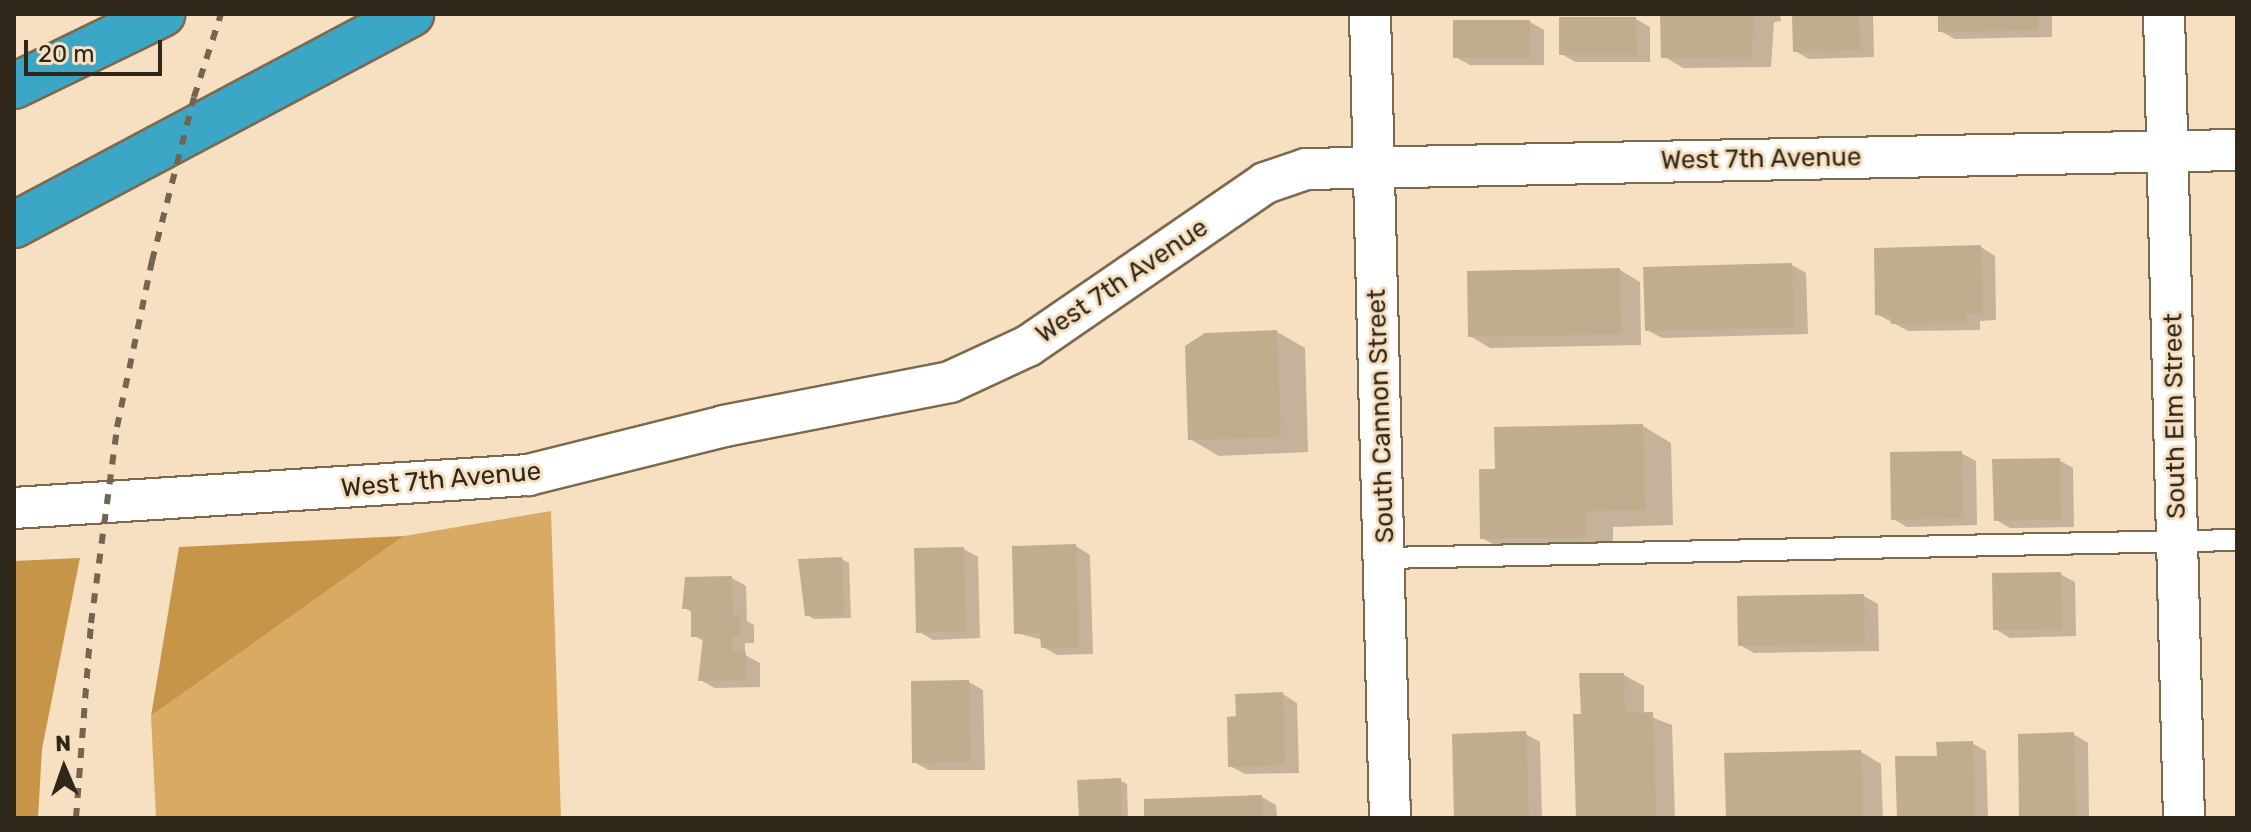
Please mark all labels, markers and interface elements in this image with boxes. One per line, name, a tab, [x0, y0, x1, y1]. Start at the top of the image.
scale bar	[28, 24, 166, 74]
text: 20 m	[38, 40, 95, 68]
street label: West 7th Avenue	[1660, 142, 1862, 176]
street label: West 7th Avenue	[1030, 212, 1214, 350]
street label: South Cannon Street	[1361, 288, 1401, 544]
street label: South Elm Street	[2158, 313, 2192, 519]
street label: West 7th Avenue	[339, 456, 543, 504]
north arrow	[24, 728, 104, 808]
text: N	[55, 730, 72, 757]

